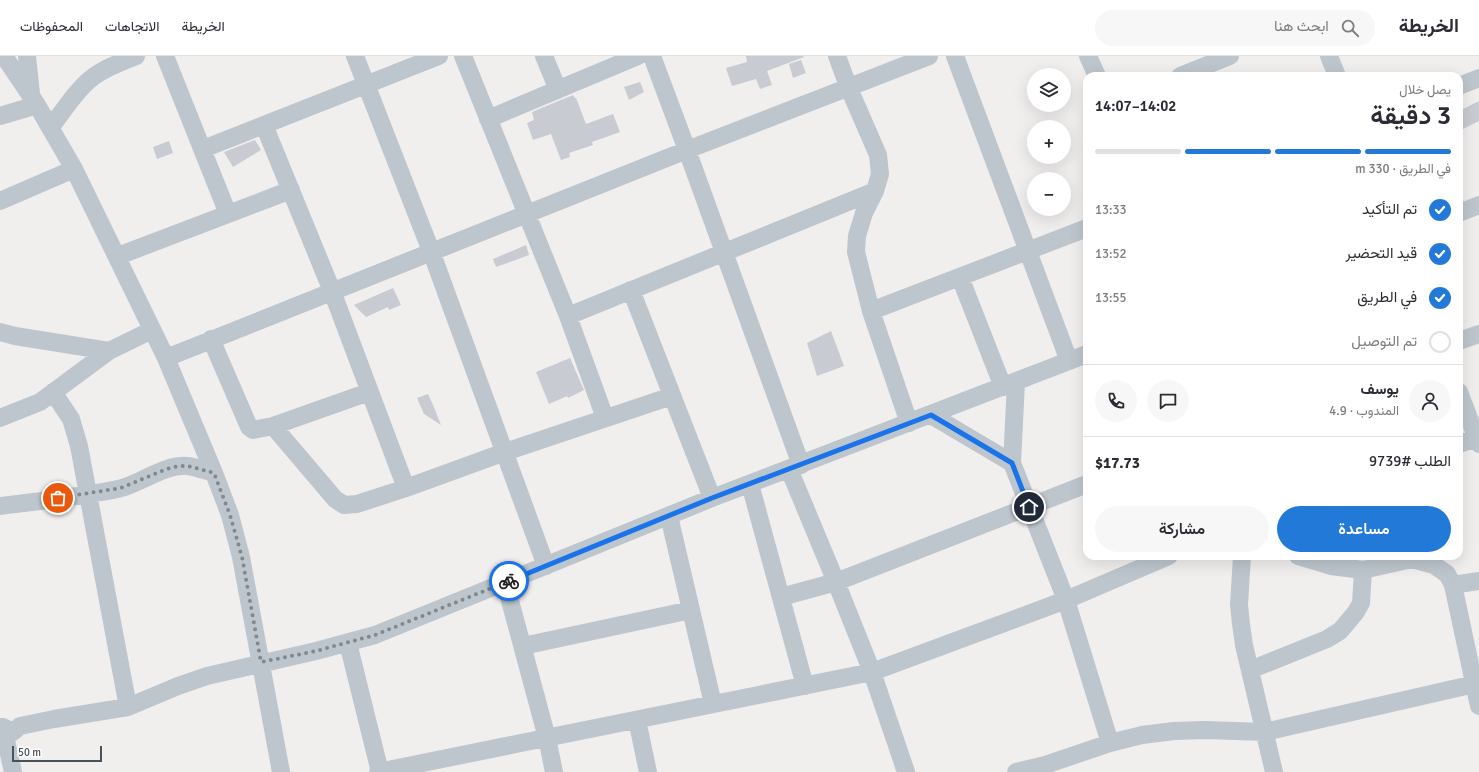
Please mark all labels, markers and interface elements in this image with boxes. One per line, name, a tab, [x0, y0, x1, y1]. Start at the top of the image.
search box	[1095, 10, 1375, 46]
text: الخريطة	[1399, 14, 1459, 38]
text: ابحث هنا	[1274, 17, 1329, 35]
icon: search	[1339, 17, 1361, 39]
text: المحفوظات	[20, 18, 83, 35]
text: الاتجاهات	[105, 18, 159, 35]
text: الخريطة	[181, 18, 225, 35]
map controls	[1027, 68, 1071, 216]
button: layers	[1027, 68, 1071, 112]
text: يصل خلال	[1399, 82, 1451, 98]
text: 14:02–14:07	[1095, 97, 1176, 115]
text: 3 دقيقة	[1370, 100, 1451, 132]
button: +	[1027, 120, 1071, 164]
text: في الطريق · 330 m	[1355, 161, 1451, 177]
button: −	[1027, 172, 1071, 216]
icon: check	[1429, 199, 1451, 221]
text: تم التأكيد	[1362, 200, 1417, 218]
text: 13:33	[1095, 202, 1127, 218]
icon: check	[1429, 243, 1451, 265]
text: قيد التحضير	[1345, 244, 1417, 262]
text: 13:52	[1095, 246, 1127, 262]
icon: check	[1429, 287, 1451, 309]
text: في الطريق	[1357, 288, 1417, 306]
text: 13:55	[1095, 290, 1127, 306]
text: تم التوصيل	[1351, 332, 1417, 350]
button: phone	[1095, 380, 1137, 422]
button: chat	[1147, 380, 1189, 422]
text: يوسف	[1361, 380, 1399, 398]
button: person	[1409, 380, 1451, 422]
text: المندوب · 4.9	[1329, 403, 1399, 419]
text: الطلب #9739	[1369, 452, 1451, 470]
text: $17.73	[1095, 454, 1140, 472]
pin	[41, 481, 75, 515]
icon: bag	[47, 487, 69, 509]
pin	[1012, 490, 1046, 524]
icon: home	[1018, 496, 1040, 518]
button: مشاركة	[1095, 506, 1269, 552]
button: مساعدة	[1277, 506, 1451, 552]
courier	[489, 561, 529, 601]
icon: bike	[498, 570, 520, 592]
scale bar	[12, 744, 102, 763]
text: 50 m	[18, 746, 41, 759]

